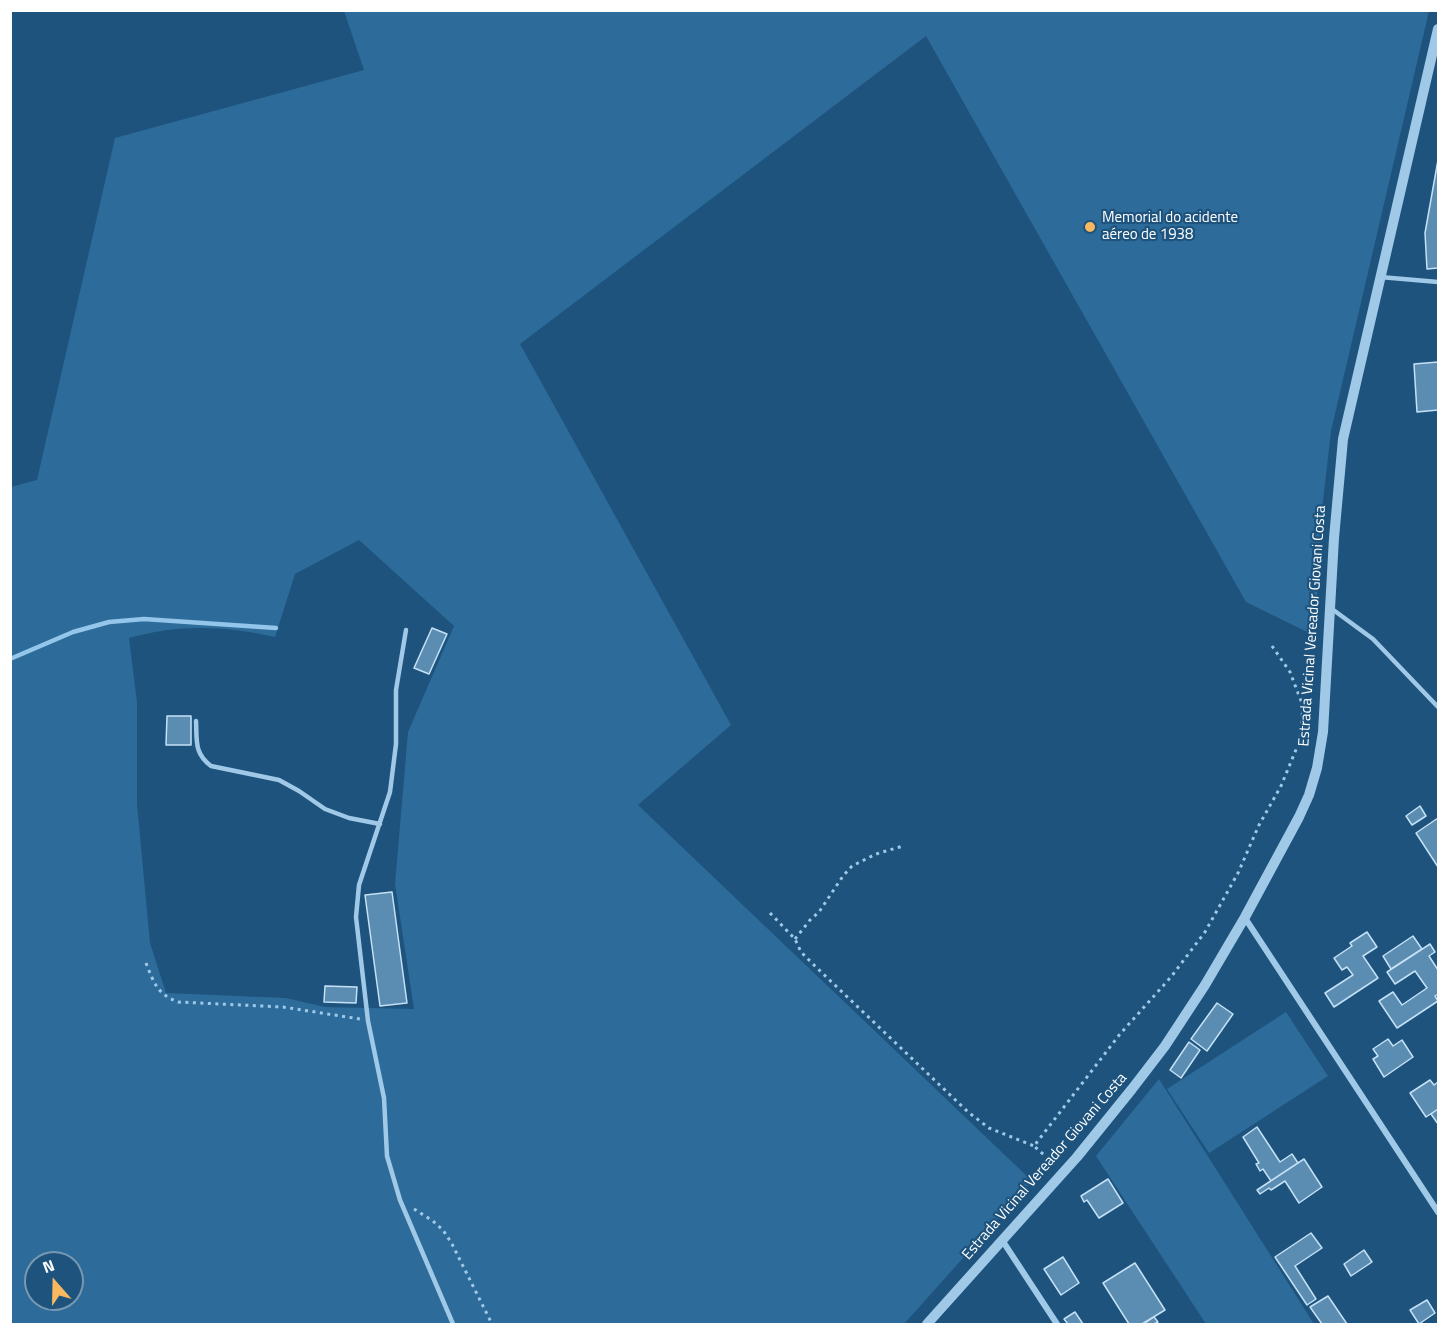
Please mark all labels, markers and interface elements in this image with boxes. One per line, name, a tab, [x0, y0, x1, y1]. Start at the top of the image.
place label: Memorial do acidente aéreo de 1938	[1102, 209, 1238, 244]
marker: Memorial do acidente aéreo de 1938	[1083, 220, 1097, 234]
street label: Estrada Vicinal Vereador Giovani Costa	[1296, 505, 1330, 747]
street label: Estrada Vicinal Vereador Giovani Costa	[959, 1070, 1131, 1264]
north arrow	[24, 1251, 84, 1311]
text: N	[39, 1253, 58, 1279]

